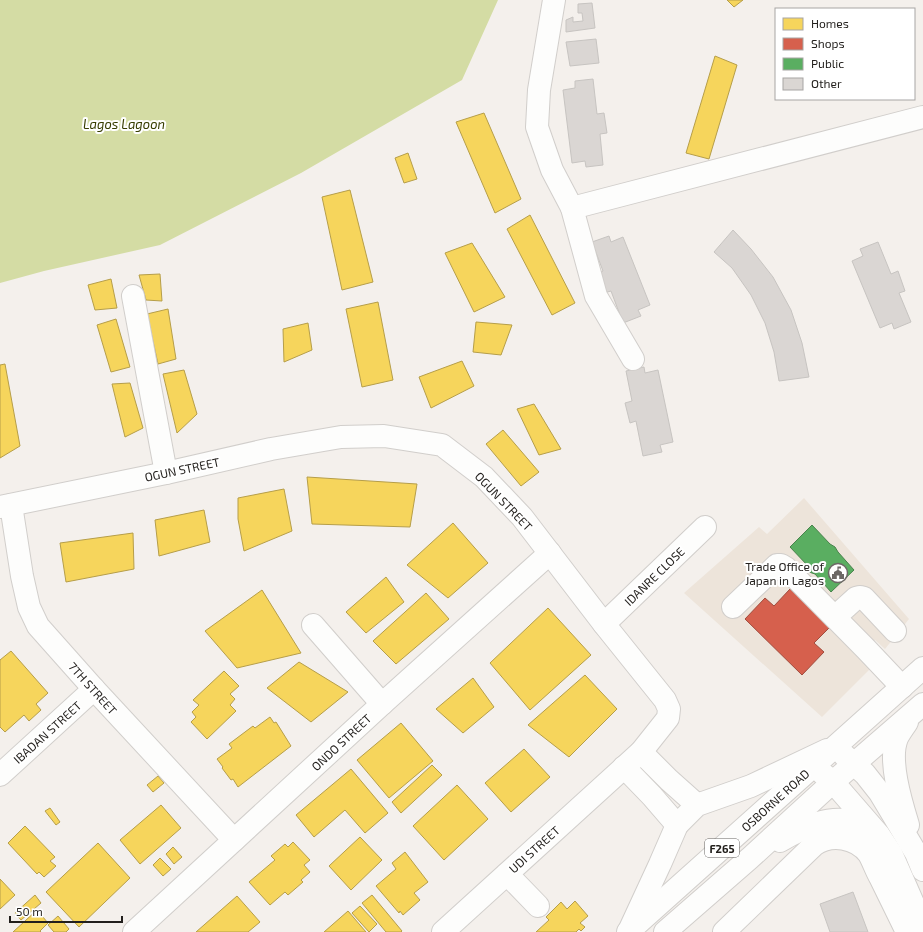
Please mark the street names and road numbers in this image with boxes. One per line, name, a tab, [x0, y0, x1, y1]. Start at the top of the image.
street label: OGUN STREET	[143, 454, 221, 484]
street label: OGUN STREET	[472, 469, 536, 533]
street label: IDANRE CLOSE	[621, 544, 687, 608]
street label: 7TH STREET	[66, 659, 120, 717]
street label: IBADAN STREET	[10, 698, 84, 766]
street label: ONDO STREET	[308, 711, 374, 773]
street label: OSBORNE ROAD	[738, 766, 812, 834]
street label: UDI STREET	[506, 823, 562, 875]
road number: F265	[705, 839, 739, 857]

